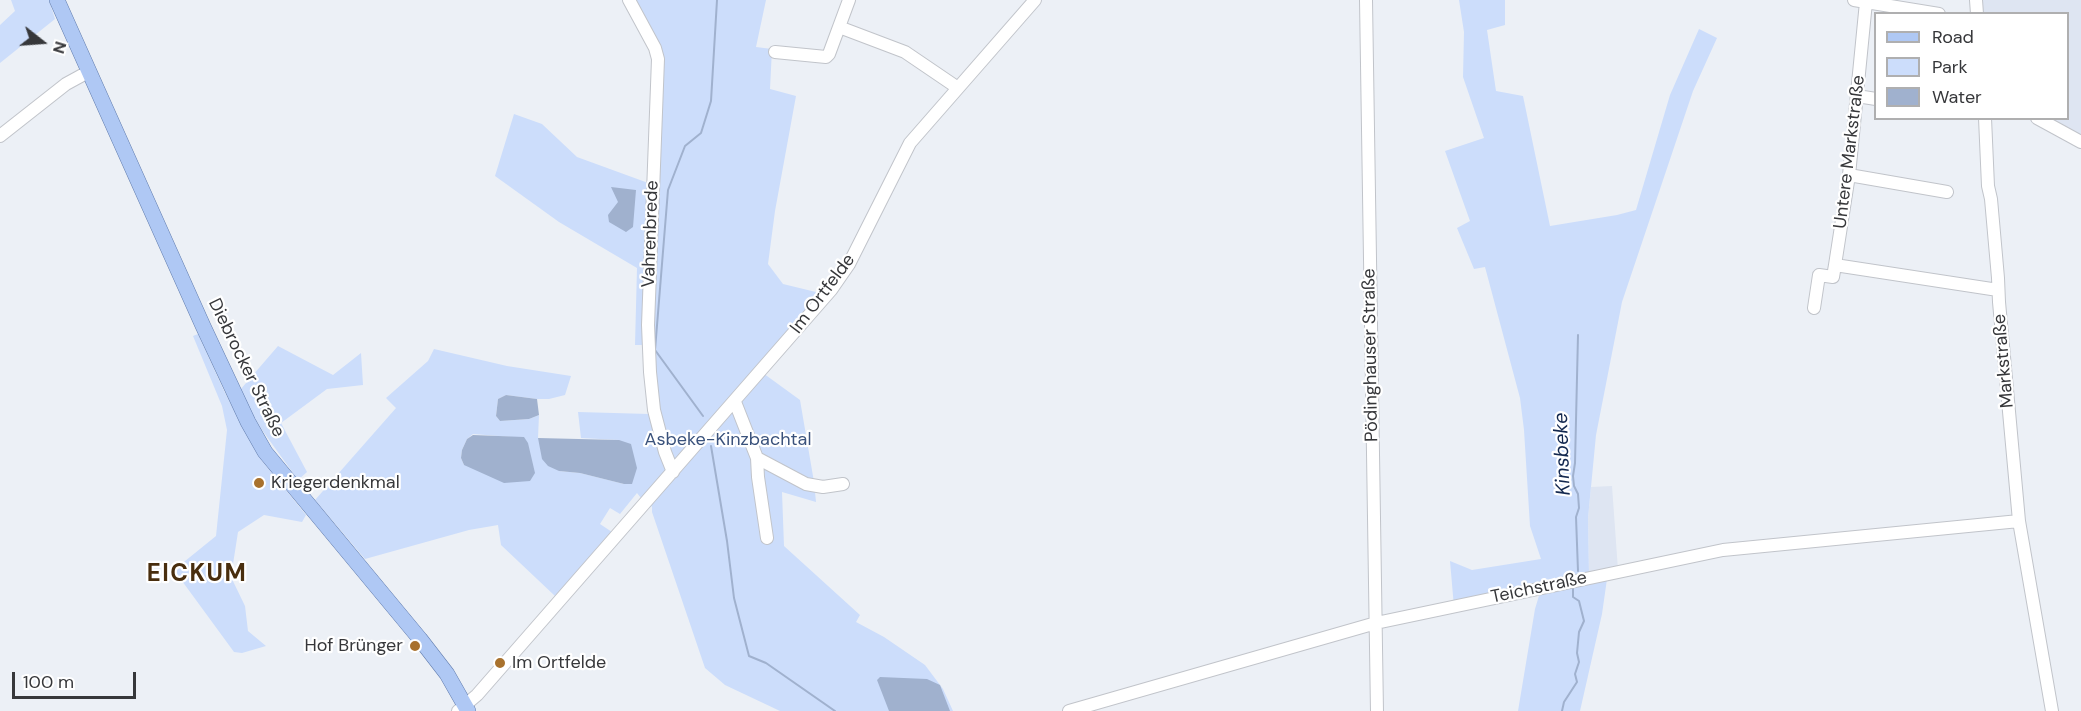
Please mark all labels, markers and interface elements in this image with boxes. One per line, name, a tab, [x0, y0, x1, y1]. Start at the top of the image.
north arrow	[12, 12, 72, 72]
legend	[1874, 12, 2069, 120]
text: Road	[1932, 25, 1974, 49]
text: N	[48, 39, 71, 56]
text: Park	[1932, 55, 1968, 79]
street label: Untere Markstraße	[1830, 74, 1870, 230]
text: Water	[1932, 85, 1982, 109]
street label: Vahrenbrede	[638, 180, 664, 288]
street label: Im Ortfelde	[786, 250, 860, 338]
street label: Pödinghauser Straße	[1359, 268, 1383, 442]
street label: Diebrocker Straße	[203, 295, 289, 441]
street label: Markstraße	[1989, 313, 2019, 409]
water label: Kinsbeke	[1550, 412, 1576, 496]
park label: Asbeke-Kinzbachtal	[645, 429, 811, 451]
place label: Kriegerdenkmal	[271, 472, 400, 494]
marker: Kriegerdenkmal	[252, 476, 266, 490]
district label: EICKUM	[147, 561, 247, 589]
street label: Teichstraße	[1489, 567, 1589, 609]
place label: Hof Brünger	[304, 635, 403, 657]
marker: Hof Brünger	[408, 639, 422, 653]
place label: Im Ortfelde	[512, 652, 606, 674]
marker: Im Ortfelde	[493, 656, 507, 670]
scale bar	[15, 660, 140, 698]
text: 100 m	[23, 670, 74, 694]

